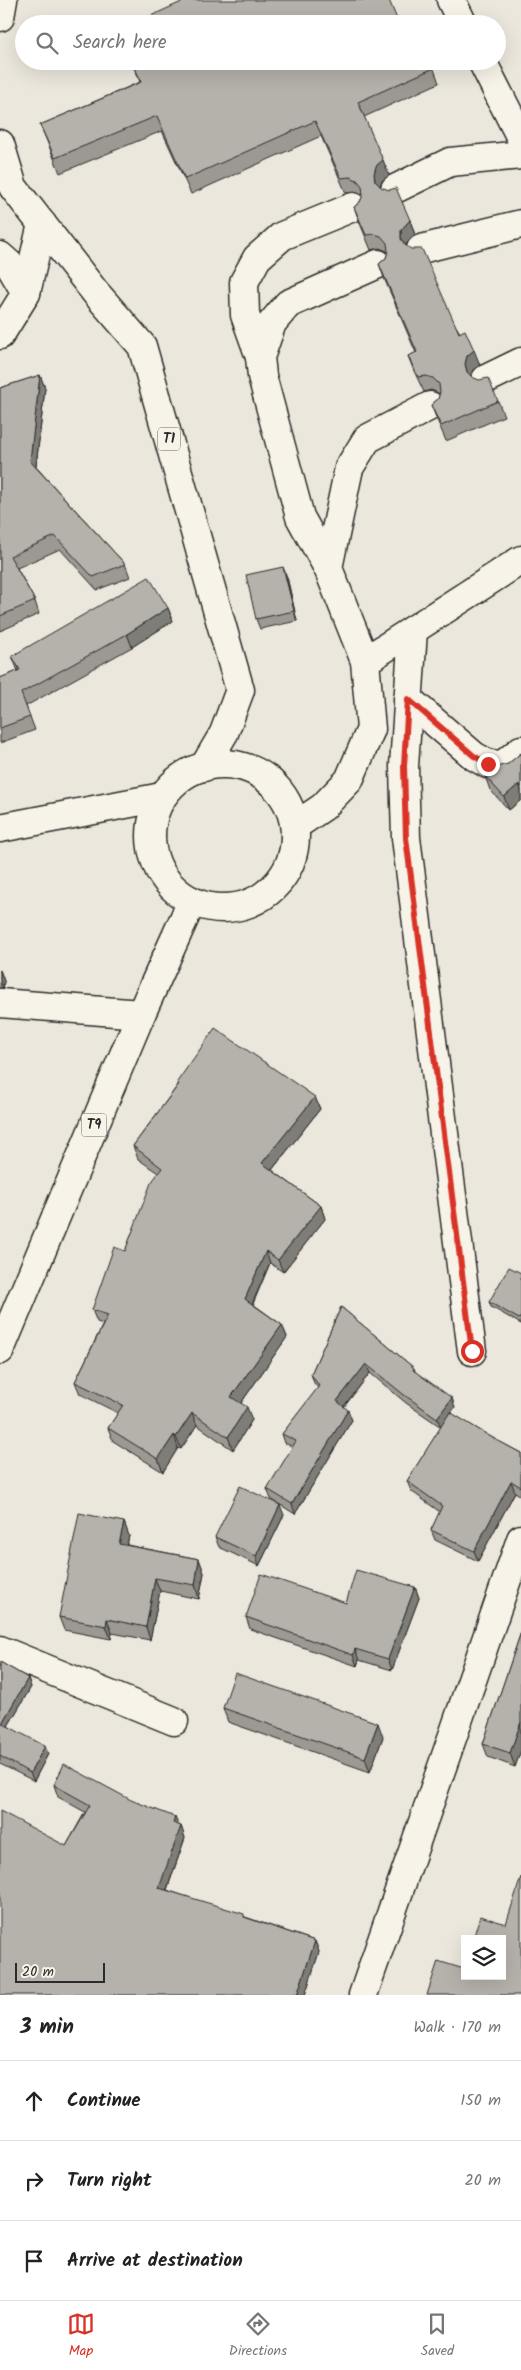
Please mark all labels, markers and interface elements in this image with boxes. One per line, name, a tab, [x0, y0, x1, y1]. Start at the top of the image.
search box	[15, 15, 506, 70]
text: Search here	[73, 28, 167, 58]
icon: search	[33, 29, 61, 57]
road number: T1	[158, 428, 180, 450]
route end	[477, 753, 500, 776]
road number: T9	[82, 1114, 106, 1136]
route start	[461, 1340, 484, 1363]
map controls	[461, 1935, 506, 1980]
button: layers	[461, 1935, 506, 1980]
scale bar	[15, 1960, 105, 1983]
text: 20 m	[22, 1961, 54, 1983]
text: 3 min	[20, 2011, 74, 2044]
text: Walk · 170 m	[413, 2015, 501, 2040]
text: Continue	[67, 2086, 140, 2116]
icon: ahead	[20, 2087, 48, 2115]
text: 150 m	[460, 2088, 501, 2113]
text: Turn right	[67, 2166, 152, 2196]
icon: right	[20, 2167, 48, 2195]
text: 20 m	[465, 2168, 501, 2193]
text: Arrive at destination	[67, 2246, 243, 2276]
icon: arrive	[20, 2247, 48, 2275]
tab: Map	[67, 2310, 95, 2362]
tab: Directions	[229, 2310, 287, 2362]
tab: Saved	[421, 2310, 454, 2362]

